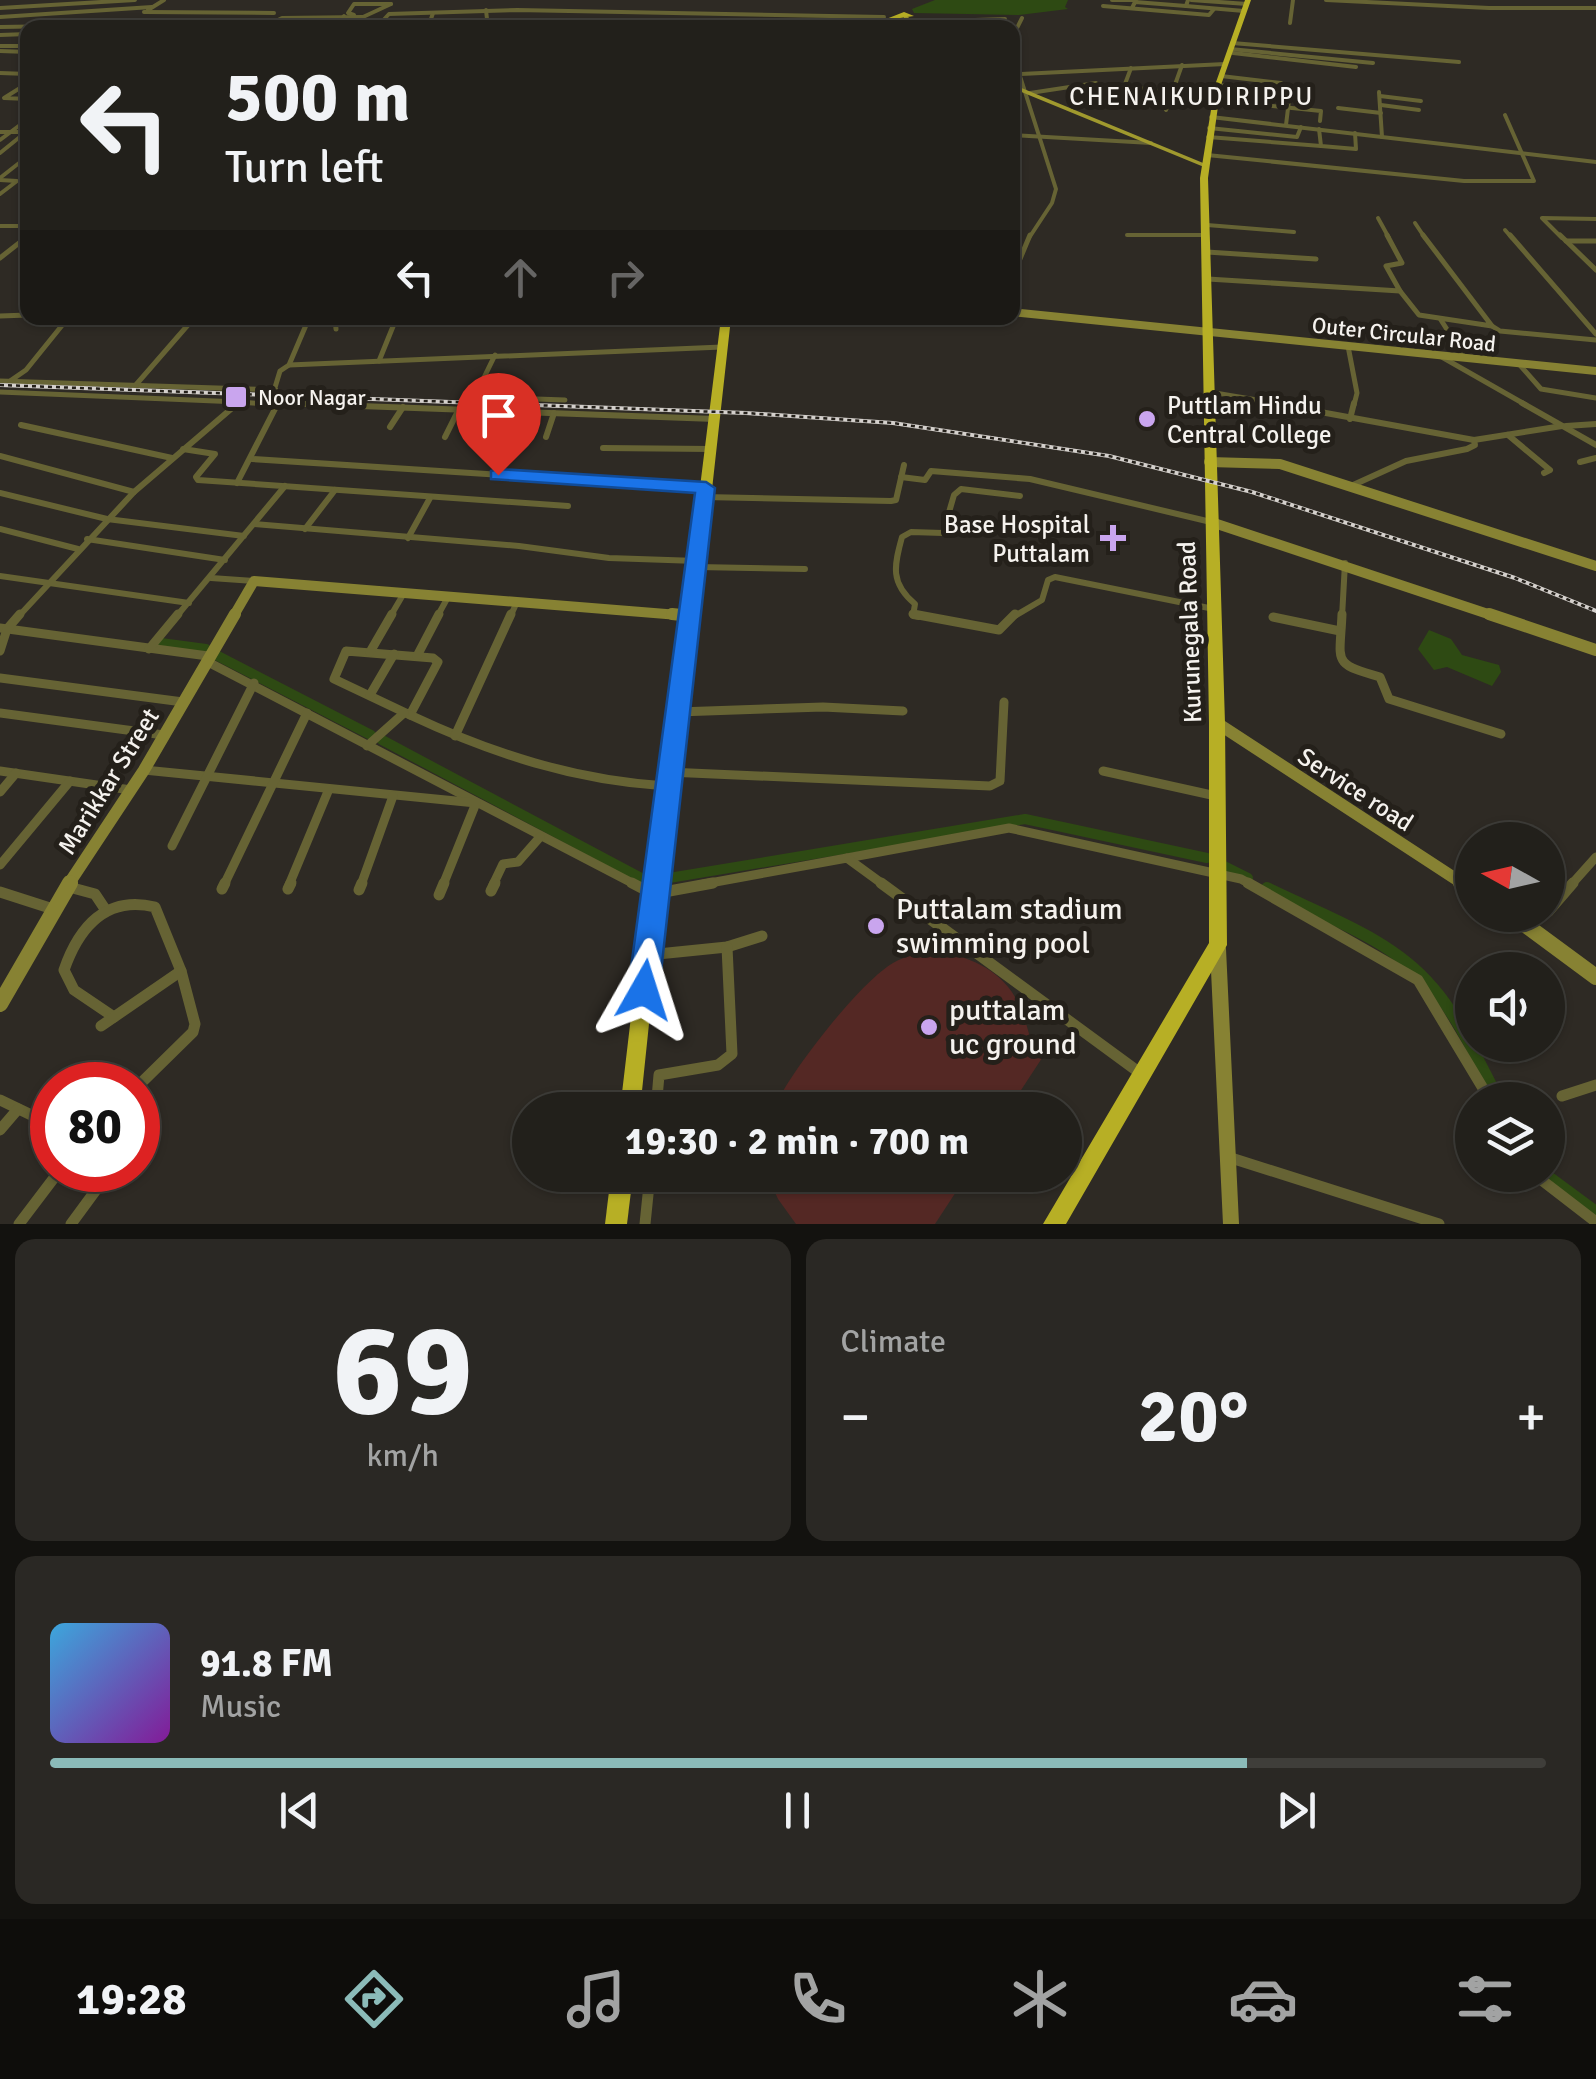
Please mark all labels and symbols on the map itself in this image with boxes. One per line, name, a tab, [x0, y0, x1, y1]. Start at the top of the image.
district label: CHENAIKUDIRIPPU	[1069, 81, 1315, 112]
street label: Outer Circular Road	[1311, 311, 1497, 358]
pin	[456, 373, 541, 476]
marker: Noor Nagar	[223, 384, 249, 410]
place label: Noor Nagar	[258, 384, 366, 411]
place label: Puttlam Hindu Central College	[1167, 390, 1332, 450]
marker: Puttlam Hindu Central College	[1136, 408, 1158, 430]
place label: Base Hospital Puttalam	[944, 509, 1090, 569]
marker: Base Hospital Puttalam	[1100, 525, 1126, 551]
street label: Kurunegala Road	[1171, 540, 1208, 724]
street label: Marikkar Street	[51, 702, 166, 860]
street label: Service road	[1292, 741, 1419, 838]
north arrow	[1455, 822, 1565, 932]
place label: Puttalam stadium swimming pool	[896, 891, 1123, 962]
marker: Puttalam stadium swimming pool	[865, 915, 887, 937]
position arrow	[592, 938, 696, 1042]
place label: puttalam uc ground	[949, 992, 1077, 1063]
marker: puttalam uc ground	[918, 1016, 940, 1038]
speed limit sign: 80	[30, 1062, 160, 1192]

